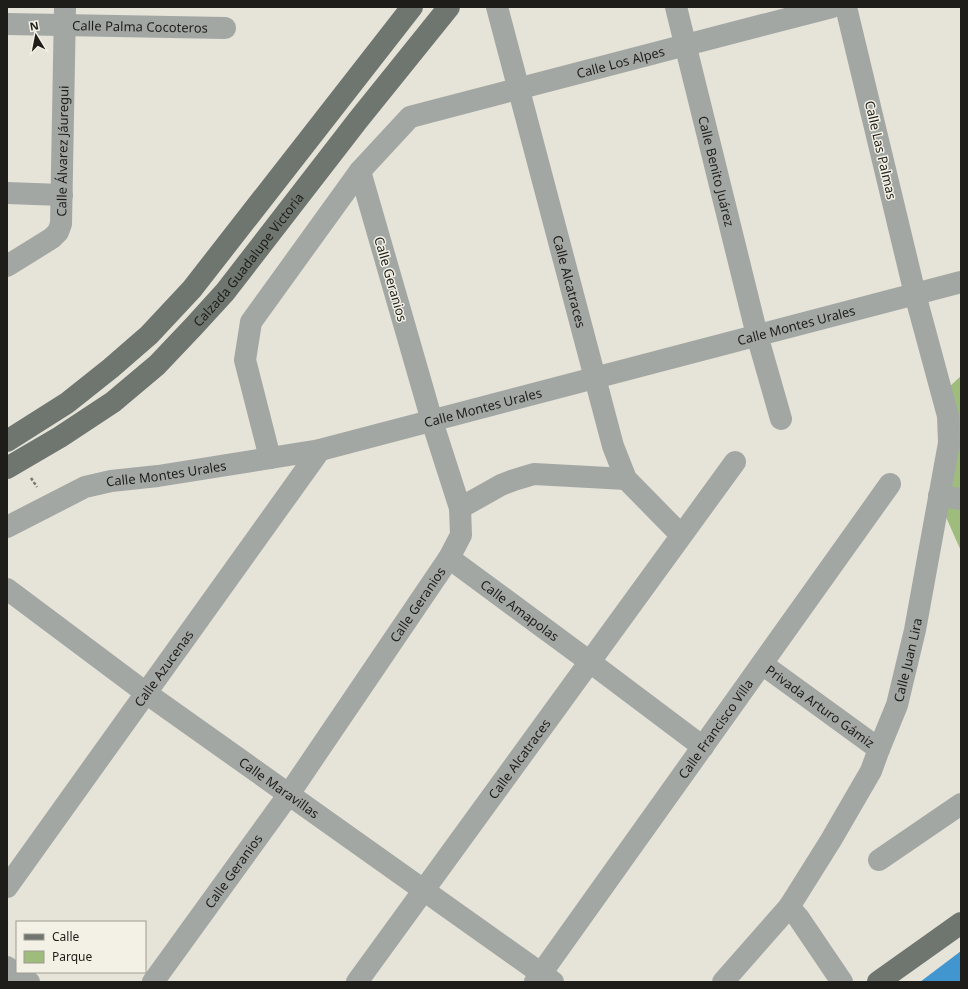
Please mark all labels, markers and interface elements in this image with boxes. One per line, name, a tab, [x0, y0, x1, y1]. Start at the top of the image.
north arrow	[16, 16, 56, 56]
street label: Calle Palma Cocoteros	[72, 16, 208, 37]
text: N	[28, 17, 40, 34]
street label: Calle Los Alpes	[574, 42, 667, 82]
street label: Calle Álvarez Jáuregui	[52, 85, 73, 217]
street label: Calle Las Palmas	[861, 99, 901, 201]
street label: Calle Benito Juárez	[694, 114, 739, 228]
street label: Calzada Guadalupe Victoria	[189, 189, 308, 330]
street label: Calle Alcatraces	[549, 233, 590, 330]
street label: Calle Geranios	[370, 234, 412, 324]
street label: Calle Montes Urales	[735, 301, 857, 349]
street label: Calle Montes Urales	[422, 383, 544, 431]
street label: Calle Montes Urales	[104, 456, 228, 491]
street label: Calle Geranios	[385, 563, 450, 646]
street label: Calle Amapolas	[477, 575, 563, 645]
street label: Calle Juan Lira	[889, 616, 926, 704]
street label: Calle Azucenas	[130, 626, 197, 710]
street label: Privada Arturo Gámiz	[762, 661, 878, 752]
street label: Calle Francisco Villa	[674, 675, 757, 782]
street label: Calle Alcatraces	[484, 715, 555, 803]
street label: Calle Maravillas	[235, 753, 323, 822]
street label: Calle Geranios	[200, 830, 266, 912]
legend	[16, 921, 146, 973]
text: Calle	[52, 928, 80, 945]
text: Parque	[52, 948, 93, 965]

